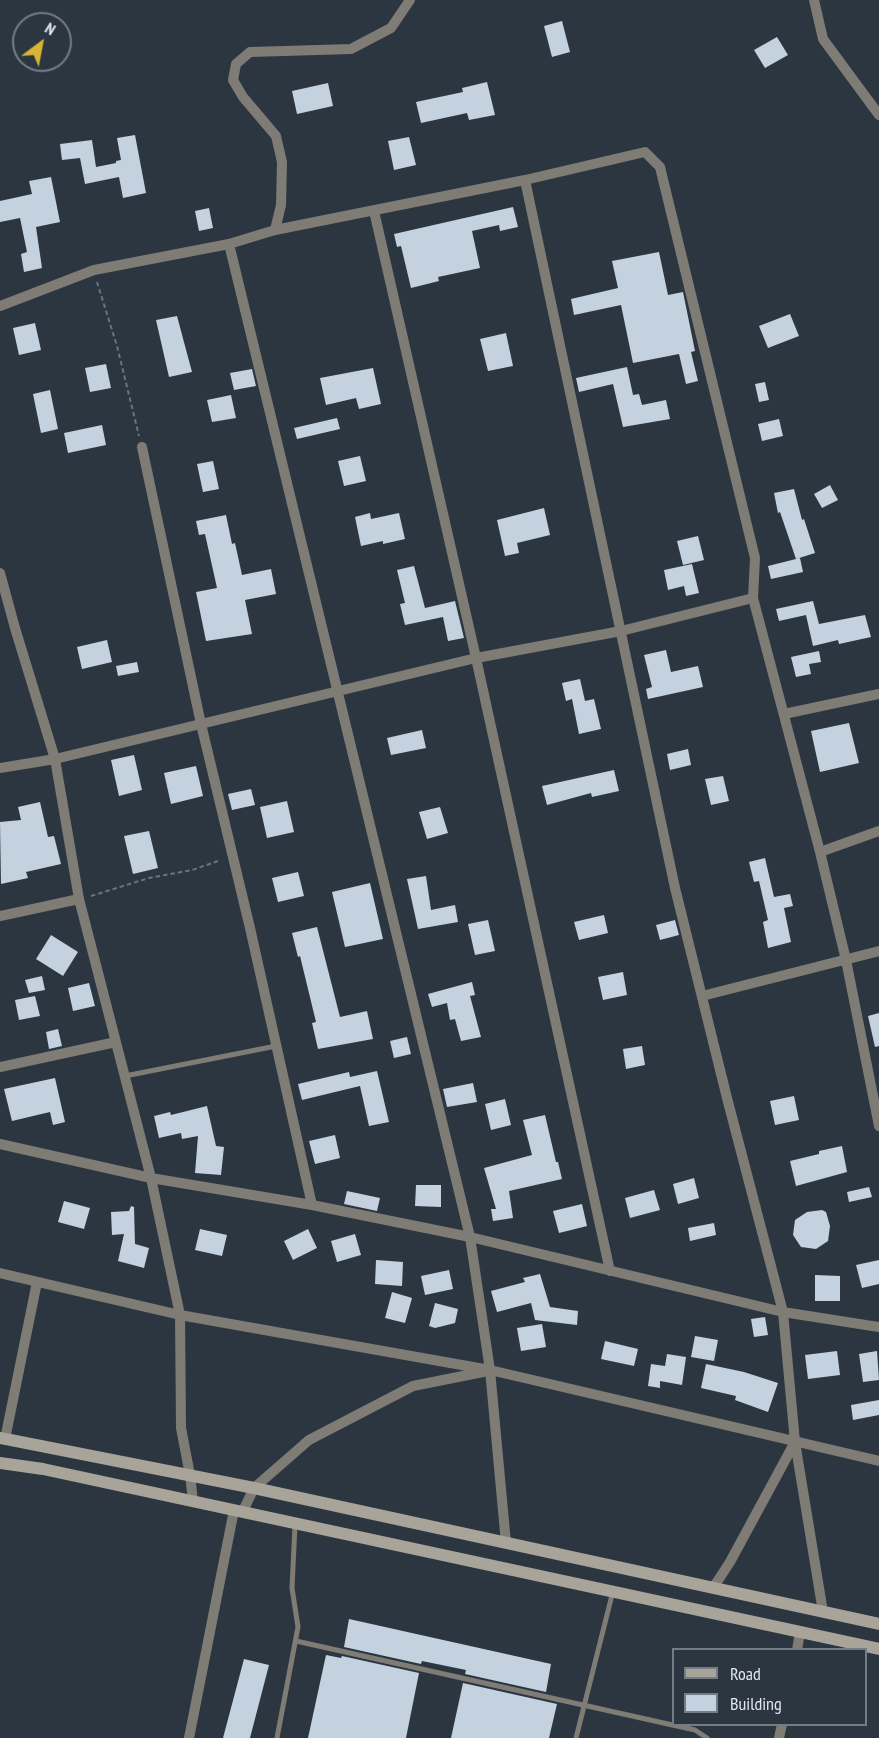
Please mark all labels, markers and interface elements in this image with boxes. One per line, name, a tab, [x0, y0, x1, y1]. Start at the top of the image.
north arrow	[12, 12, 72, 72]
text: N	[42, 18, 59, 39]
legend	[672, 1648, 867, 1726]
text: Road	[730, 1662, 761, 1685]
text: Building	[730, 1692, 782, 1715]

